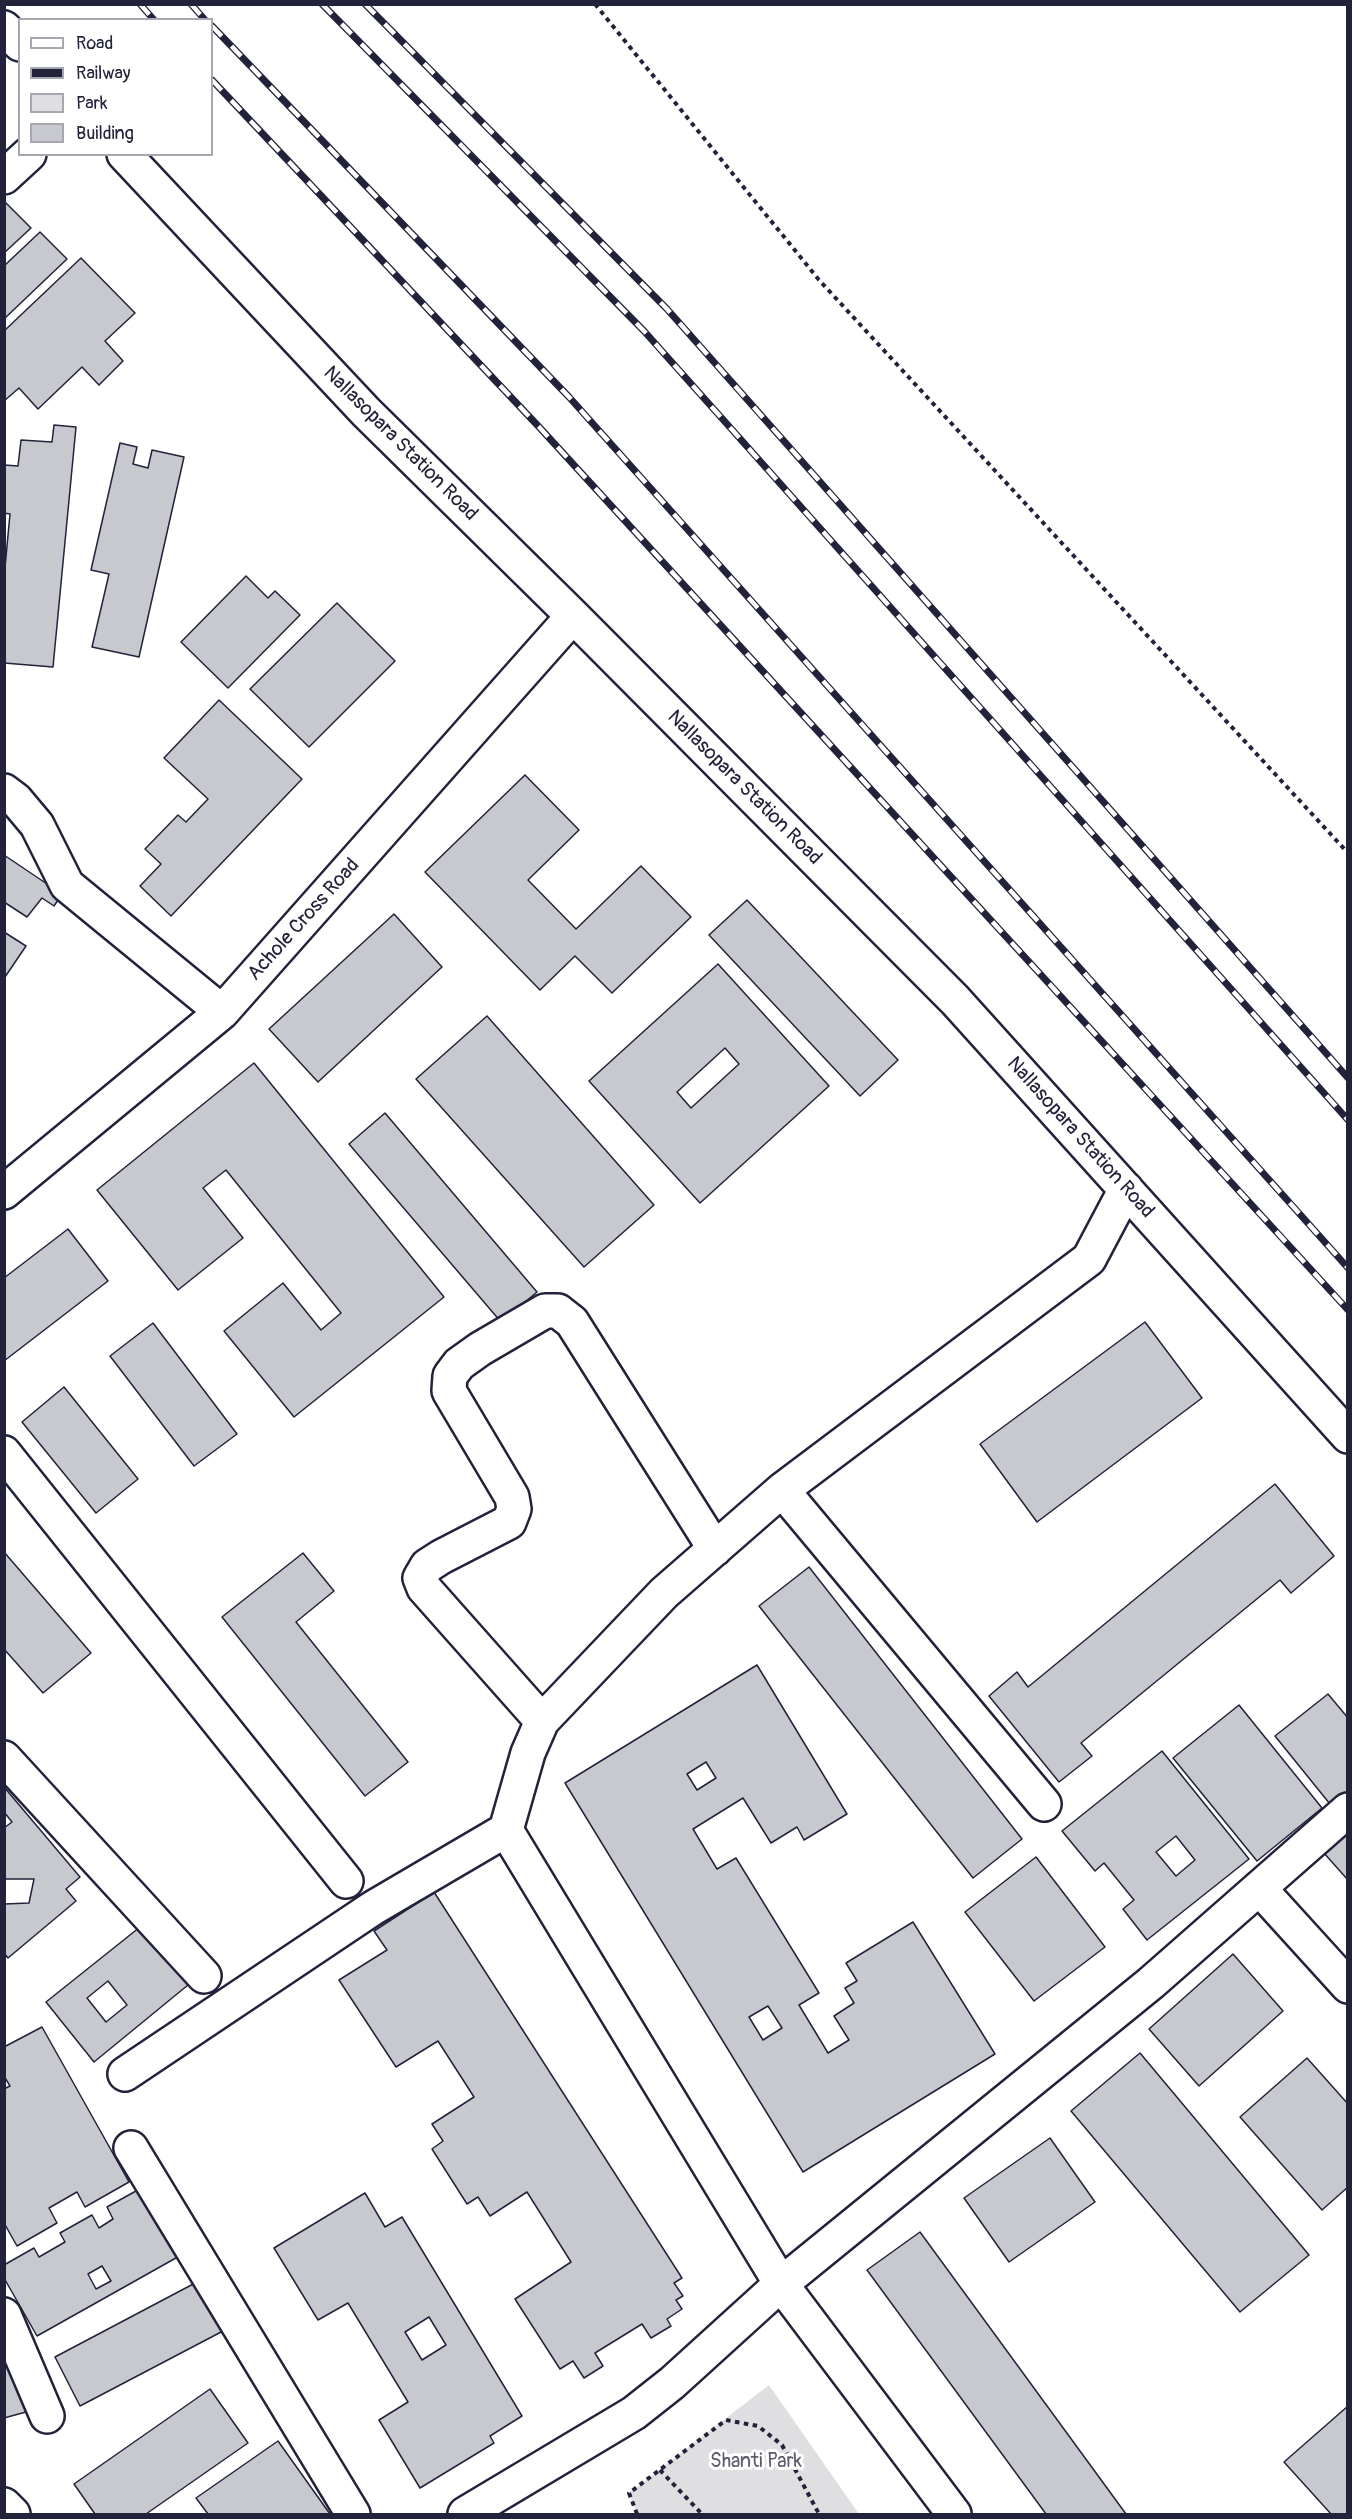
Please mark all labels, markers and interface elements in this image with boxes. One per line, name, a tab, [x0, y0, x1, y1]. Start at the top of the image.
legend	[18, 18, 213, 156]
text: Road	[76, 32, 113, 55]
text: Railway	[76, 62, 131, 85]
text: Park	[76, 92, 108, 115]
text: Building	[76, 122, 134, 145]
street label: Nallasopara Station Road	[318, 362, 482, 526]
street label: Nallasopara Station Road	[662, 706, 826, 870]
street label: Achole Cross Road	[243, 854, 365, 986]
street label: Nallasopara Station Road	[1001, 1052, 1159, 1224]
park label: Shanti Park	[710, 2450, 802, 2474]

